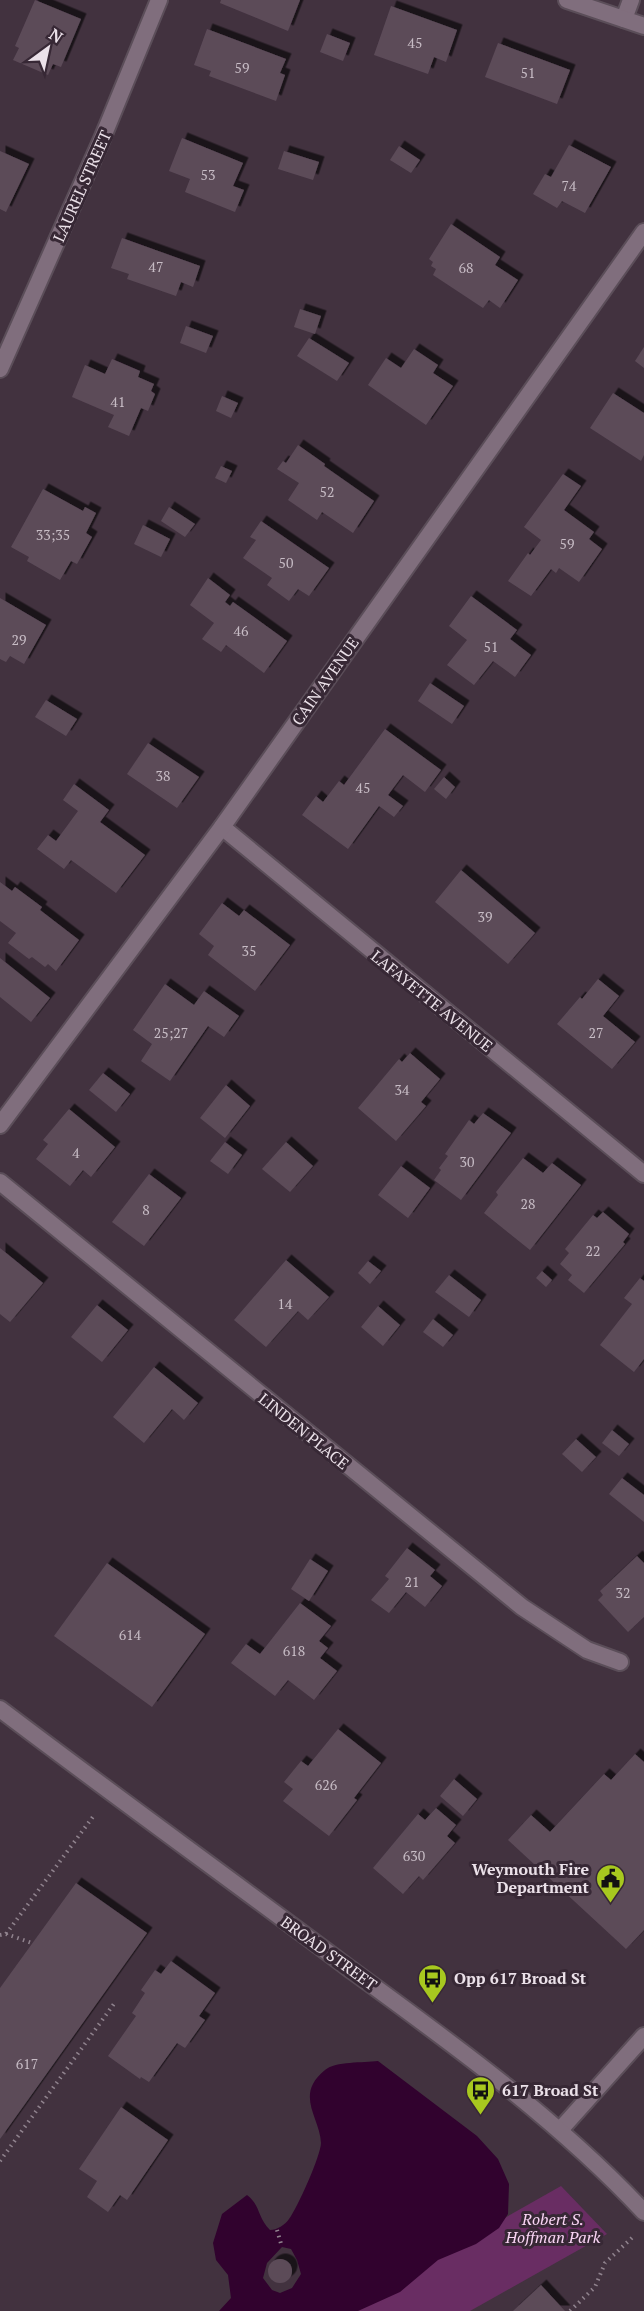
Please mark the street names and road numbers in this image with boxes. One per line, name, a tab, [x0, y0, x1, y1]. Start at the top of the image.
street label: LAUREL STREET	[48, 127, 116, 245]
street label: CAIN AVENUE	[286, 632, 364, 730]
street label: LAFAYETTE AVENUE	[367, 945, 497, 1057]
street label: LINDEN PLACE	[254, 1388, 354, 1474]
street label: BROAD STREET	[276, 1911, 382, 1995]

